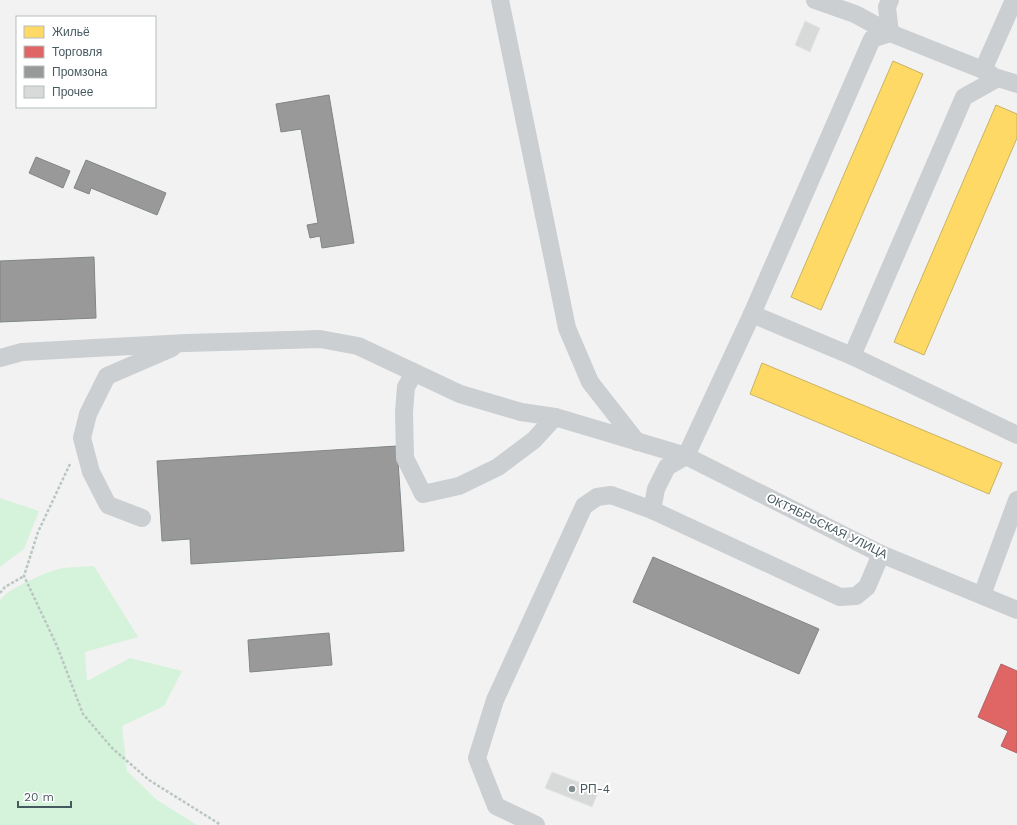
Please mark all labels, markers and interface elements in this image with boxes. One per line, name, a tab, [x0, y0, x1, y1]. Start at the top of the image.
legend	[16, 16, 156, 108]
text: Жильё	[52, 25, 90, 39]
text: Торговля	[52, 45, 102, 59]
text: Промзона	[52, 65, 108, 79]
text: Прочее	[52, 85, 94, 99]
street label: ОКТЯБРЬСКАЯ УЛИЦА	[764, 491, 890, 561]
place label: РП-4	[580, 782, 610, 796]
scale bar	[18, 783, 71, 809]
marker: РП-4	[567, 784, 577, 794]
text: 20 m	[24, 790, 54, 804]

